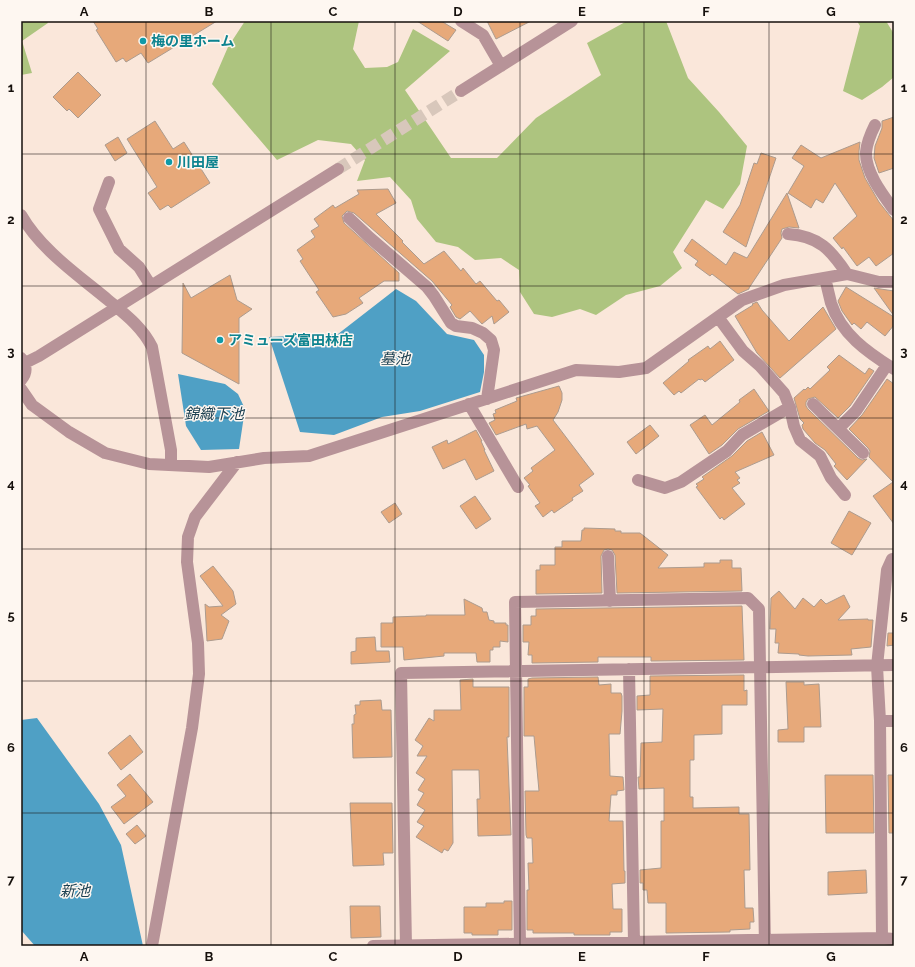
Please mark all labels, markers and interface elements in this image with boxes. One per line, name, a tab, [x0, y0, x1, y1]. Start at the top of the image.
text: A	[80, 4, 89, 19]
text: B	[205, 4, 214, 19]
text: C	[329, 4, 338, 19]
text: D	[453, 4, 463, 19]
text: E	[578, 4, 586, 19]
text: F	[702, 4, 710, 19]
text: G	[826, 4, 836, 19]
place label: 梅の里ホーム	[151, 33, 235, 49]
marker: 梅の里ホーム	[138, 36, 148, 46]
text: 1	[8, 80, 15, 95]
text: 1	[901, 80, 908, 95]
place label: 川田屋	[177, 154, 219, 170]
marker: 川田屋	[164, 157, 174, 167]
text: 2	[7, 212, 15, 227]
text: 2	[900, 212, 908, 227]
place label: アミューズ富田林店	[228, 332, 353, 348]
marker: アミューズ富田林店	[215, 335, 225, 345]
text: 3	[7, 344, 15, 359]
text: 3	[900, 344, 908, 359]
water label: 墓池	[380, 350, 412, 368]
water label: 錦織下池	[184, 405, 246, 423]
text: 4	[7, 476, 15, 491]
text: 4	[900, 476, 908, 491]
text: 5	[7, 608, 15, 623]
text: 5	[900, 608, 908, 623]
text: 6	[7, 740, 15, 755]
text: 6	[900, 740, 908, 755]
text: 7	[7, 872, 15, 887]
text: 7	[900, 872, 908, 887]
water label: 新池	[60, 882, 92, 900]
text: A	[80, 949, 89, 964]
text: B	[205, 949, 214, 964]
text: C	[329, 949, 338, 964]
text: D	[453, 949, 463, 964]
text: E	[578, 949, 586, 964]
text: F	[702, 949, 710, 964]
text: G	[826, 949, 836, 964]

